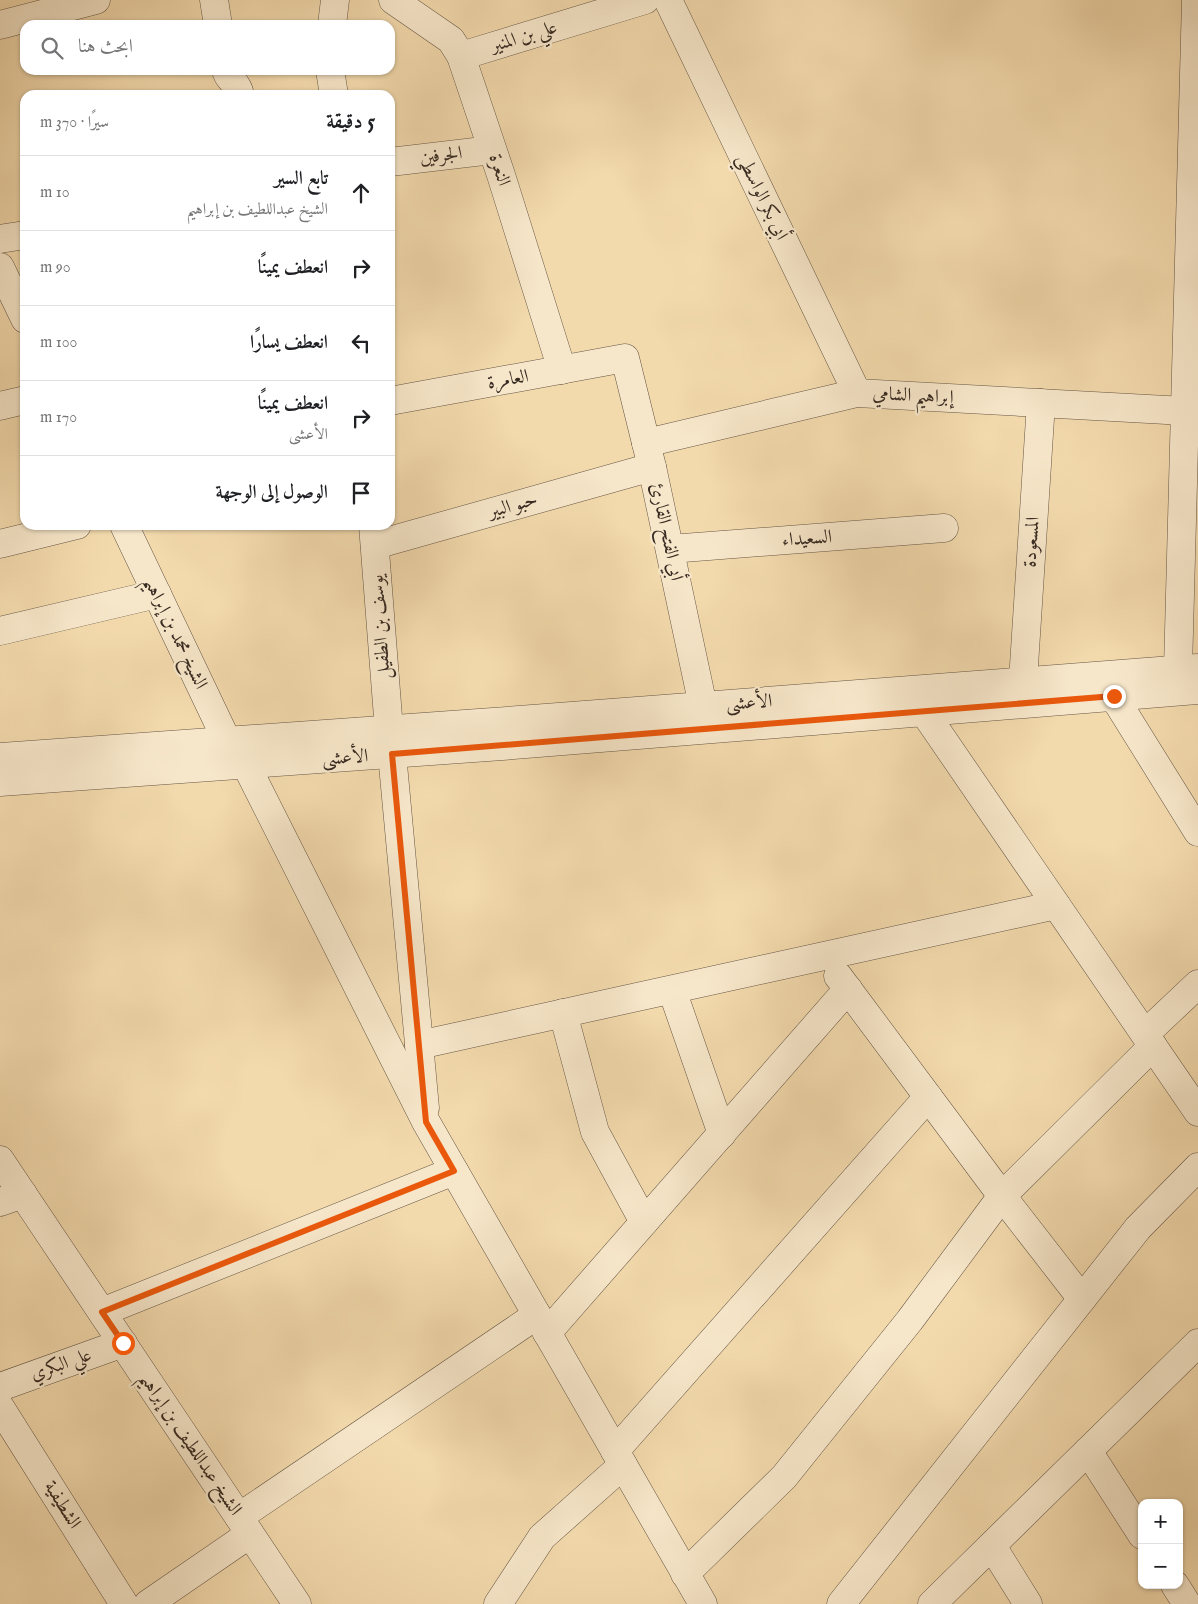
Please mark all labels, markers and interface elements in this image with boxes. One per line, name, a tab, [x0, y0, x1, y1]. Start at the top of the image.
street label: علي بن المنير	[486, 16, 562, 64]
search box	[20, 20, 395, 75]
icon: search	[38, 34, 66, 62]
text: ابحث هنا	[78, 35, 133, 59]
text: 5 دقيقة	[326, 109, 375, 136]
text: سيرًا · 370 m	[40, 113, 109, 133]
street label: الجرفين	[418, 141, 464, 171]
street label: أبي بكر الواسطي	[726, 149, 795, 247]
street label: النعرة	[483, 151, 515, 189]
text: تابع السير	[274, 167, 328, 191]
icon: ahead	[347, 179, 375, 207]
text: 10 m	[40, 183, 70, 203]
text: الشيخ عبداللطيف بن إبراهيم	[187, 200, 328, 220]
icon: right	[347, 254, 375, 282]
text: انعطف يمينًا	[258, 256, 328, 280]
text: 90 m	[40, 258, 71, 278]
icon: left	[347, 329, 375, 357]
text: انعطف يسارًا	[250, 331, 328, 355]
text: 100 m	[40, 333, 77, 353]
street label: العامرة	[486, 365, 530, 395]
street label: إبراهيم الشامي	[872, 382, 956, 416]
text: انعطف يمينًا	[258, 392, 328, 416]
icon: right	[347, 404, 375, 432]
text: 170 m	[40, 408, 77, 428]
text: الأعشى	[289, 425, 328, 445]
icon: arrive	[347, 479, 375, 507]
text: الوصول إلى الوجهة	[216, 481, 328, 505]
street label: أبي الفتح القارئ	[640, 481, 690, 584]
street label: حبو البير	[484, 488, 540, 525]
street label: المسعودة	[1018, 516, 1046, 568]
street label: السعيداء	[781, 525, 833, 553]
street label: الشيخ محمد بن إبراهيم	[132, 573, 213, 696]
street label: يوسف بن الطفيل	[365, 573, 397, 680]
route end	[1103, 685, 1126, 708]
street label: الأعشى	[725, 686, 773, 717]
street label: الأعشى	[321, 741, 369, 772]
route start	[112, 1332, 135, 1355]
street label: علي البكري	[27, 1343, 96, 1391]
street label: الشيخ عبداللطيف بن إبراهيم	[128, 1368, 247, 1524]
street label: الشطيفية	[38, 1476, 86, 1534]
map controls	[1138, 1499, 1183, 1589]
button: +	[1138, 1499, 1183, 1544]
button: −	[1138, 1544, 1183, 1589]

